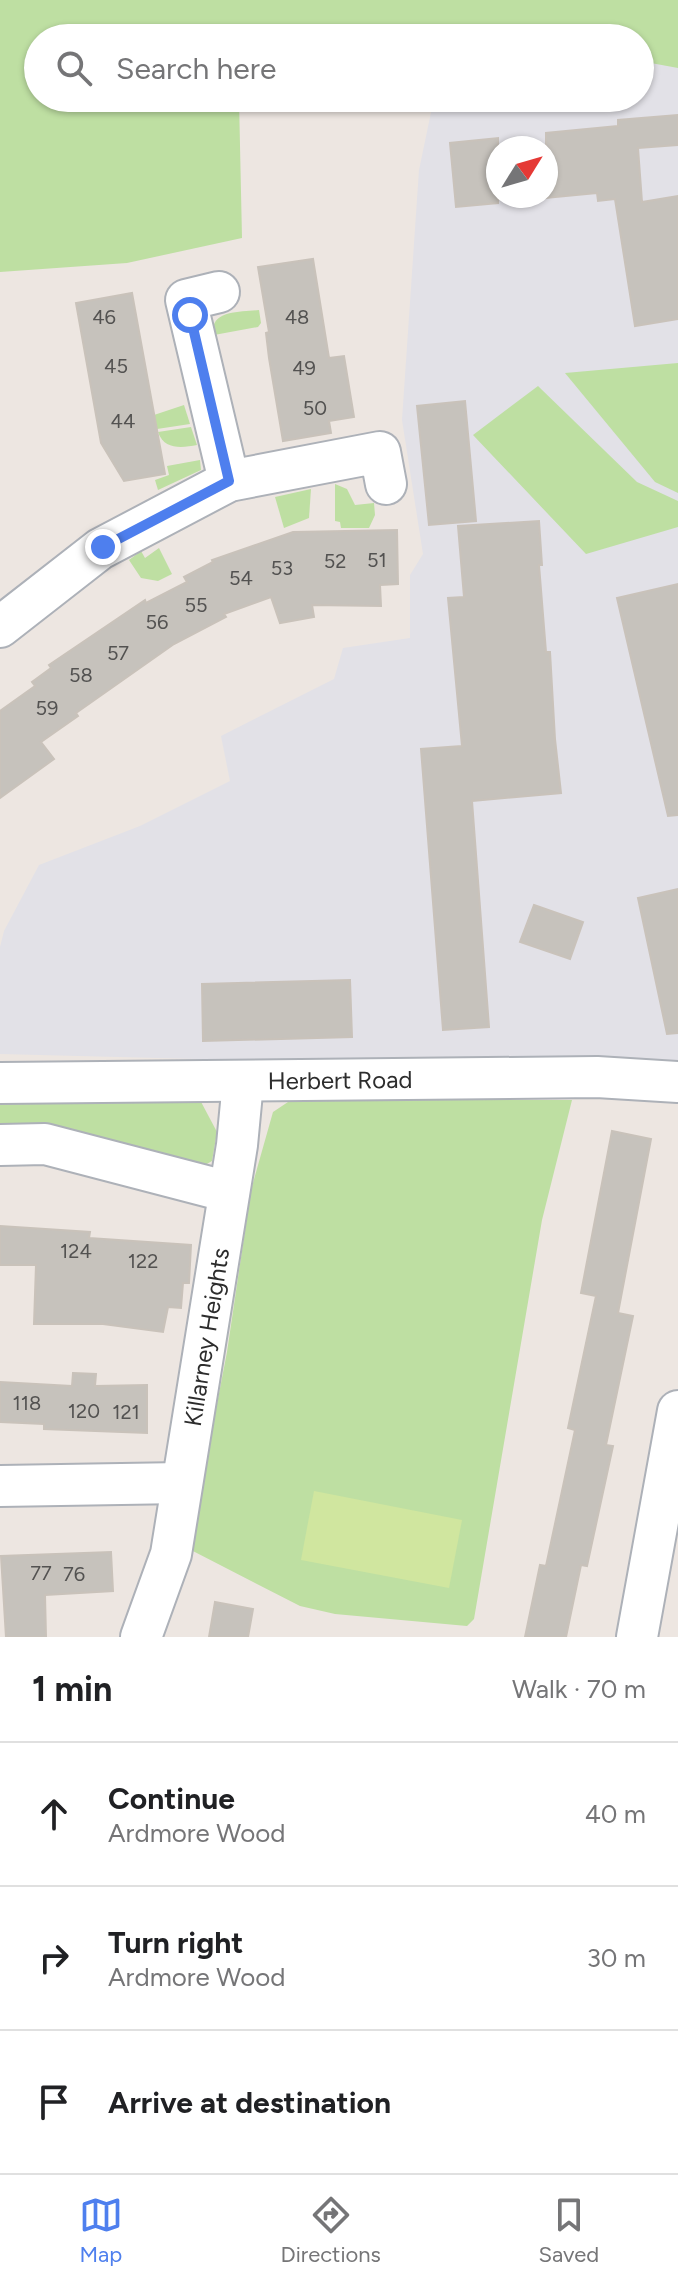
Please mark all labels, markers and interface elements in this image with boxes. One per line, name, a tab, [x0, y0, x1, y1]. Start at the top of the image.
search box	[24, 24, 654, 112]
icon: search	[52, 46, 96, 90]
text: Search here	[116, 50, 276, 87]
north arrow	[486, 136, 558, 208]
route start	[172, 297, 208, 333]
house number: 46	[92, 305, 116, 329]
house number: 48	[285, 305, 309, 329]
house number: 45	[104, 354, 128, 378]
house number: 49	[292, 356, 316, 380]
house number: 50	[303, 396, 327, 420]
house number: 44	[111, 409, 135, 433]
route end	[85, 529, 121, 565]
house number: 51	[367, 548, 387, 572]
house number: 52	[324, 549, 346, 573]
house number: 53	[271, 556, 293, 580]
house number: 54	[229, 566, 253, 590]
house number: 55	[185, 593, 208, 617]
house number: 56	[146, 610, 168, 634]
house number: 57	[107, 641, 129, 665]
house number: 58	[69, 663, 93, 687]
house number: 59	[36, 696, 58, 720]
street label: Herbert Road	[267, 1064, 413, 1095]
house number: 124	[60, 1239, 92, 1263]
street label: Killarney Heights	[177, 1246, 235, 1428]
house number: 122	[128, 1249, 158, 1273]
house number: 118	[13, 1391, 41, 1415]
house number: 120	[68, 1399, 100, 1423]
house number: 121	[112, 1400, 140, 1424]
house number: 77	[30, 1561, 52, 1585]
house number: 76	[63, 1562, 85, 1586]
text: 1 min	[32, 1669, 112, 1710]
text: Walk · 70 m	[512, 1673, 646, 1705]
text: Continue	[108, 1780, 235, 1817]
icon: ahead	[32, 1792, 76, 1836]
text: 40 m	[585, 1798, 646, 1830]
text: Ardmore Wood	[108, 1817, 286, 1849]
text: Turn right	[108, 1924, 243, 1961]
icon: right	[32, 1936, 76, 1980]
text: 30 m	[587, 1942, 646, 1974]
text: Ardmore Wood	[108, 1961, 286, 1993]
icon: arrive	[32, 2080, 76, 2124]
text: Arrive at destination	[108, 2084, 391, 2121]
tab: Map	[79, 2193, 123, 2268]
tab: Directions	[281, 2193, 381, 2268]
tab: Saved	[538, 2193, 599, 2268]

